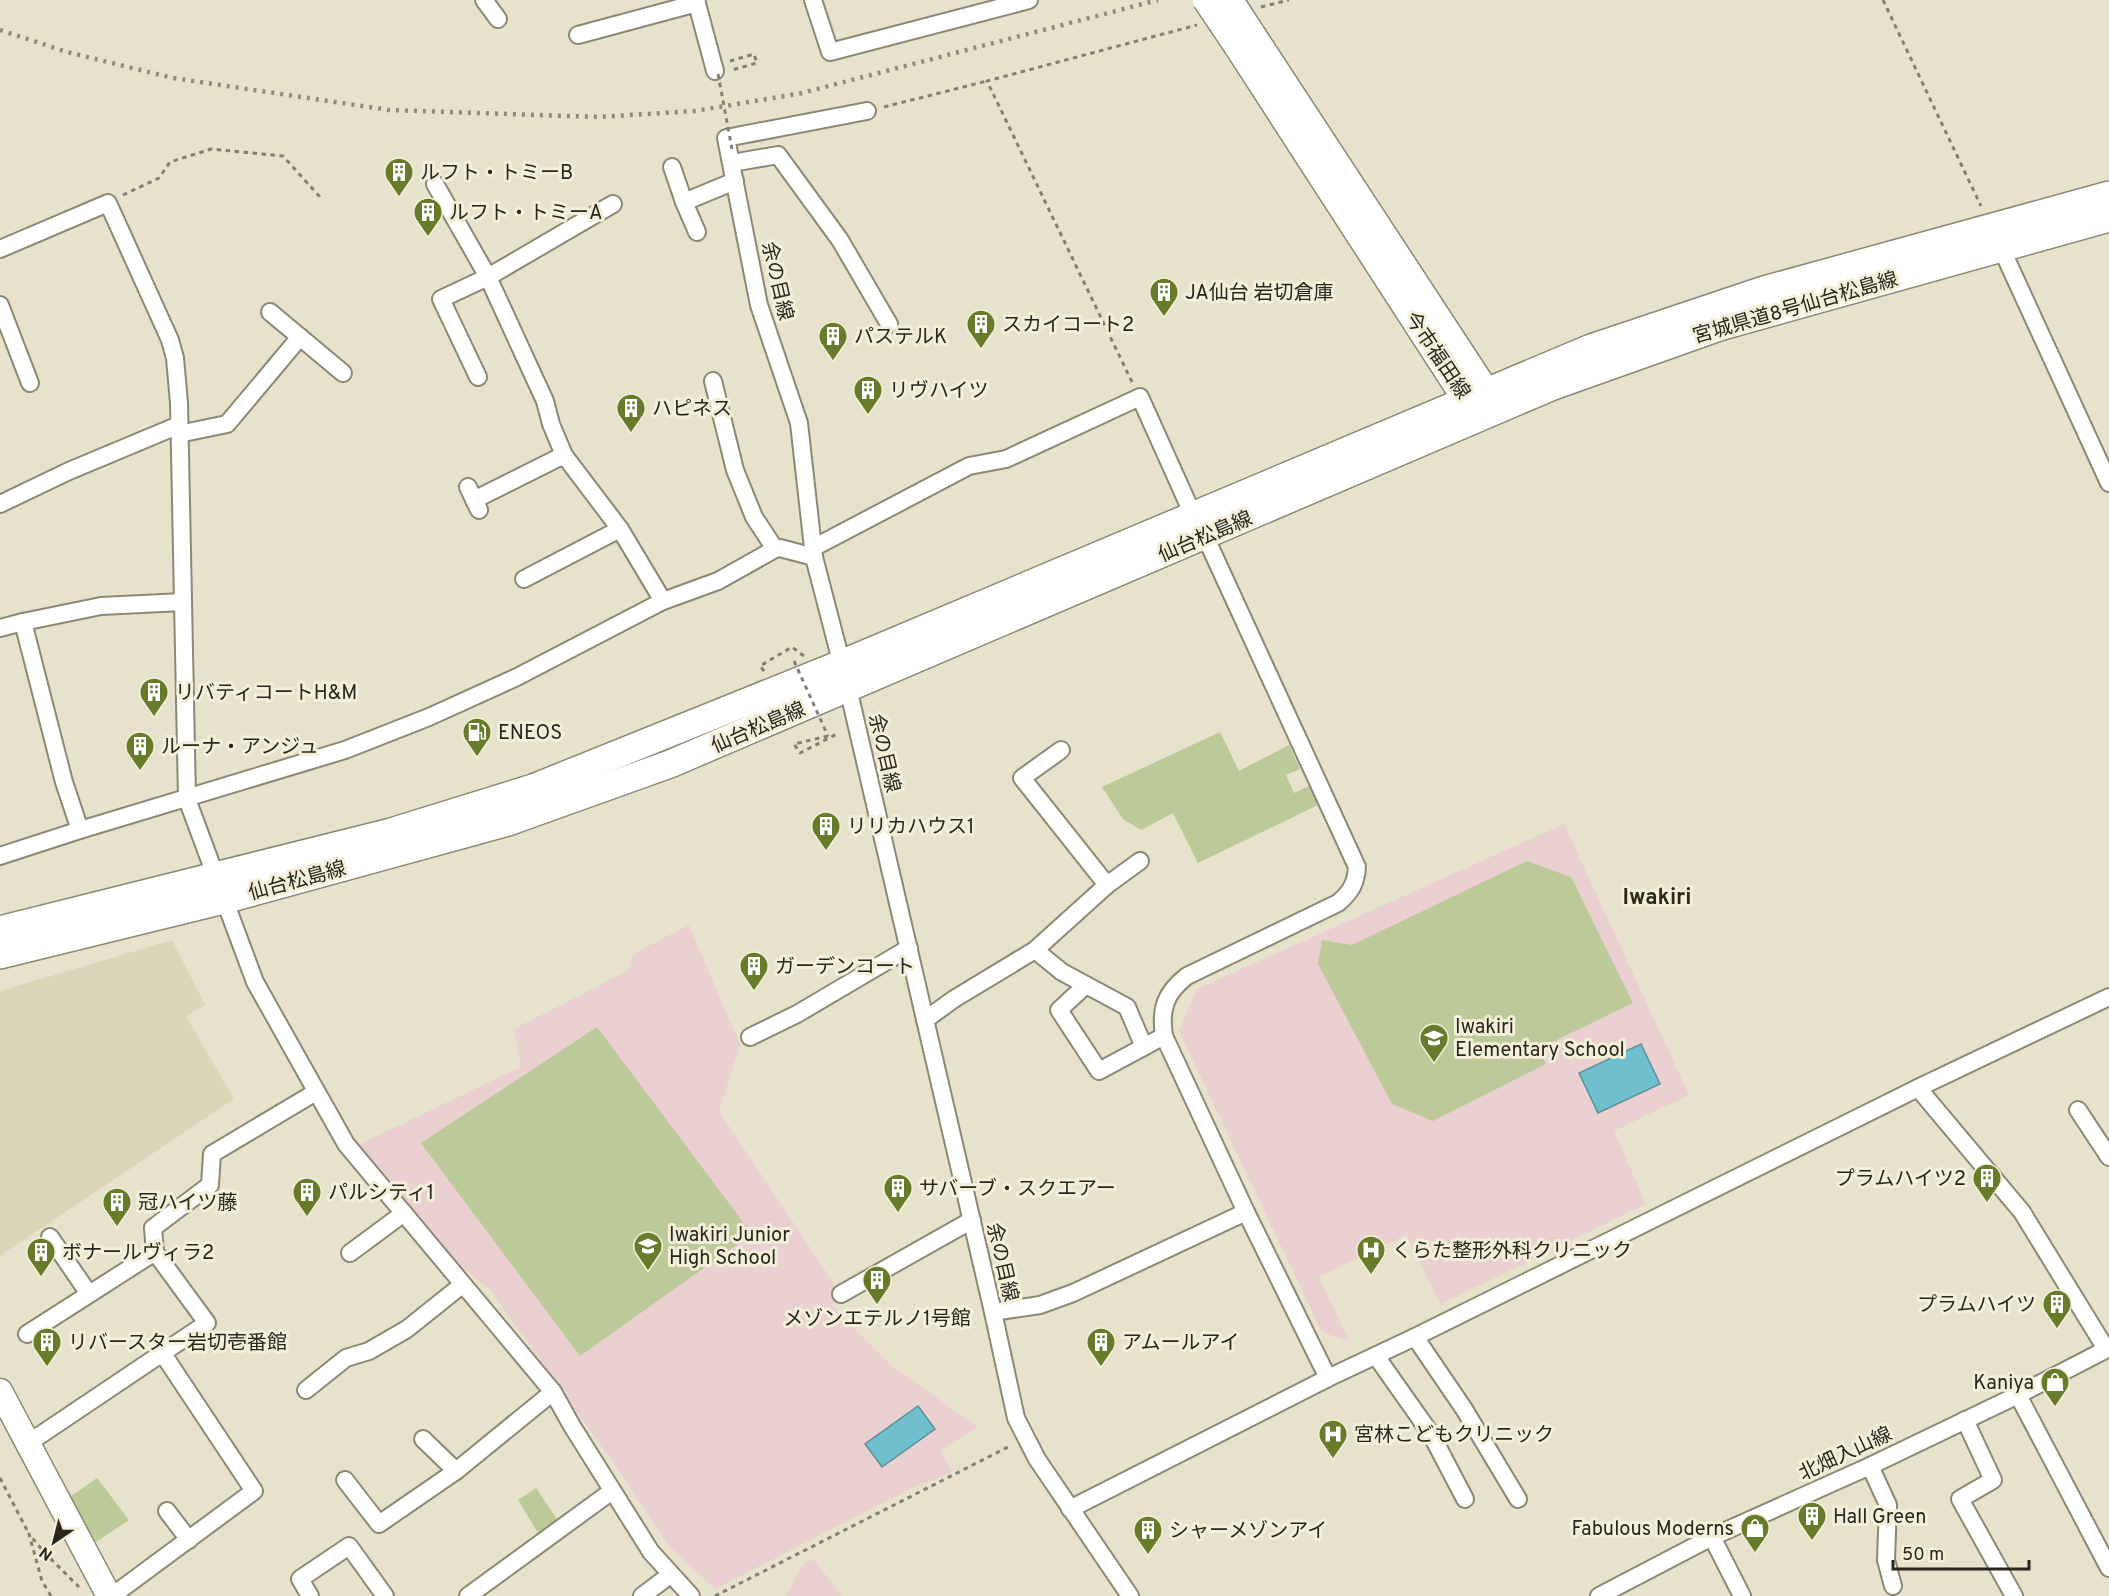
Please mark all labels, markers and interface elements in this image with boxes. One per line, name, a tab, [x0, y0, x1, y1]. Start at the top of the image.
building icon: ルフト・トミーB	[383, 156, 415, 198]
place label: ルフト・トミーB	[420, 161, 573, 187]
building icon: ルフト・トミーA	[412, 196, 444, 238]
place label: ルフト・トミーA	[449, 201, 603, 227]
street label: 余の目線	[754, 240, 798, 323]
street label: 宮城県道8号仙台松島線	[1690, 267, 1901, 351]
building icon: JA仙台 岩切倉庫	[1148, 276, 1180, 318]
place label: JA仙台 岩切倉庫	[1185, 281, 1333, 307]
street label: 今市福田線	[1398, 307, 1475, 405]
building icon: スカイコート2	[965, 308, 997, 350]
place label: スカイコート2	[1002, 313, 1134, 339]
building icon: パステルK	[817, 320, 849, 362]
place label: パステルK	[854, 325, 947, 351]
building icon: リヴハイツ	[852, 374, 884, 416]
place label: リヴハイツ	[889, 379, 989, 405]
building icon: ハピネス	[615, 392, 647, 434]
place label: ハピネス	[652, 397, 732, 423]
street label: 仙台松島線	[1155, 506, 1257, 569]
building icon: リバティコートH&M	[138, 676, 170, 718]
place label: リバティコートH&M	[175, 681, 357, 707]
street label: 仙台松島線	[708, 697, 810, 760]
street label: 余の目線	[861, 712, 905, 795]
fuel station icon: ENEOS	[461, 716, 493, 758]
place label: ENEOS	[498, 721, 562, 747]
building icon: ルーナ・アンジュ	[124, 730, 156, 772]
place label: ルーナ・アンジュ	[161, 735, 319, 761]
building icon: リリカハウス1	[810, 810, 842, 852]
place label: リリカハウス1	[847, 815, 974, 841]
street label: 仙台松島線	[246, 856, 349, 907]
district label: Iwakiri	[1623, 885, 1691, 912]
building icon: ガーデンコート	[738, 950, 770, 992]
place label: ガーデンコート	[775, 955, 915, 981]
place label: Iwakiri Elementary School	[1455, 1015, 1625, 1064]
school or university icon: Iwakiri Elementary School	[1418, 1022, 1450, 1064]
building icon: プラムハイツ2	[1971, 1162, 2003, 1204]
place label: プラムハイツ2	[1835, 1167, 1966, 1193]
building icon: サバーブ・スクエアー	[882, 1172, 914, 1214]
building icon: パルシティ1	[291, 1176, 323, 1218]
place label: サバーブ・スクエアー	[919, 1177, 1116, 1203]
place label: パルシティ1	[328, 1181, 434, 1207]
building icon: 冠ハイツ藤	[101, 1186, 133, 1228]
place label: 冠ハイツ藤	[138, 1191, 238, 1217]
street label: 余の目線	[979, 1221, 1023, 1304]
place label: Iwakiri Junior High School	[669, 1223, 790, 1272]
school or university icon: Iwakiri Junior High School	[632, 1230, 664, 1272]
hospital icon: くらた整形外科クリニック	[1355, 1234, 1387, 1276]
building icon: ボナールヴィラ2	[25, 1236, 57, 1278]
place label: くらた整形外科クリニック	[1392, 1239, 1632, 1265]
place label: ボナールヴィラ2	[62, 1241, 214, 1267]
building icon: メゾンエテルノ1号館	[861, 1264, 893, 1306]
building icon: プラムハイツ	[2041, 1288, 2073, 1330]
place label: プラムハイツ	[1917, 1293, 2036, 1319]
place label: メゾンエテルノ1号館	[783, 1307, 971, 1333]
building icon: リバースター岩切壱番館	[31, 1326, 63, 1368]
building icon: アムールアイ	[1085, 1326, 1117, 1368]
place label: リバースター岩切壱番館	[68, 1331, 287, 1357]
place label: アムールアイ	[1122, 1331, 1240, 1357]
shop icon: Kaniya	[2039, 1366, 2071, 1408]
place label: Kaniya	[1973, 1371, 2034, 1397]
hospital icon: 宮林こどもクリニック	[1317, 1418, 1349, 1460]
street label: 北畑入山線	[1795, 1422, 1897, 1488]
place label: 宮林こどもクリニック	[1354, 1423, 1554, 1449]
building icon: Hall Green	[1796, 1500, 1828, 1542]
place label: Hall Green	[1833, 1505, 1926, 1531]
north arrow	[24, 1512, 84, 1572]
shop icon: Fabulous Moderns	[1739, 1512, 1771, 1554]
building icon: シャーメゾンアイ	[1132, 1514, 1164, 1556]
place label: Fabulous Moderns	[1571, 1517, 1734, 1543]
place label: シャーメゾンアイ	[1169, 1519, 1327, 1545]
scale bar	[1893, 1533, 2030, 1571]
text: N	[36, 1541, 57, 1564]
text: 50 m	[1902, 1544, 1944, 1567]

